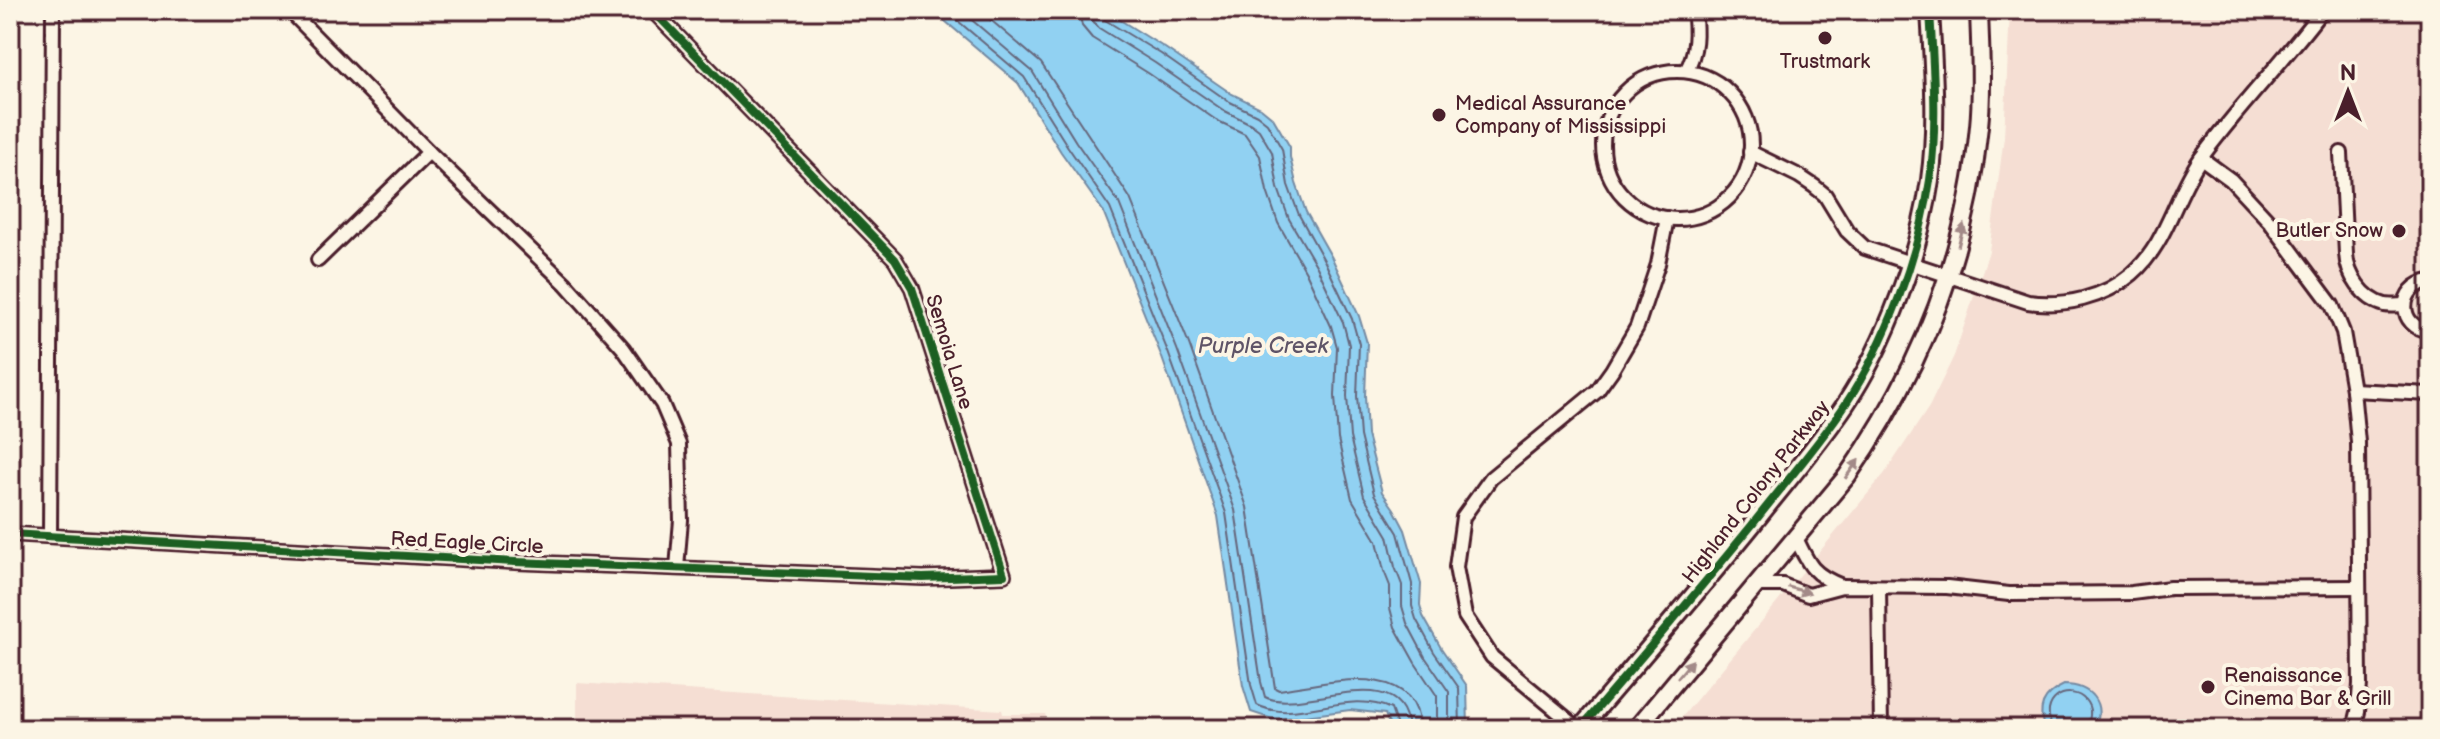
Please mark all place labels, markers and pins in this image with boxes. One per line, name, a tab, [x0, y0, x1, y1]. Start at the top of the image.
marker: Trustmark	[1816, 29, 1834, 47]
place label: Trustmark	[1780, 50, 1870, 74]
place label: Medical Assurance Company of Mississippi	[1455, 92, 1666, 139]
marker: Medical Assurance Company of Mississippi	[1430, 106, 1448, 124]
place label: Butler Snow	[2276, 219, 2384, 243]
marker: Butler Snow	[2390, 222, 2408, 240]
place label: Renaissance Cinema Bar & Grill	[2224, 664, 2391, 711]
marker: Renaissance Cinema Bar & Grill	[2199, 678, 2217, 696]

